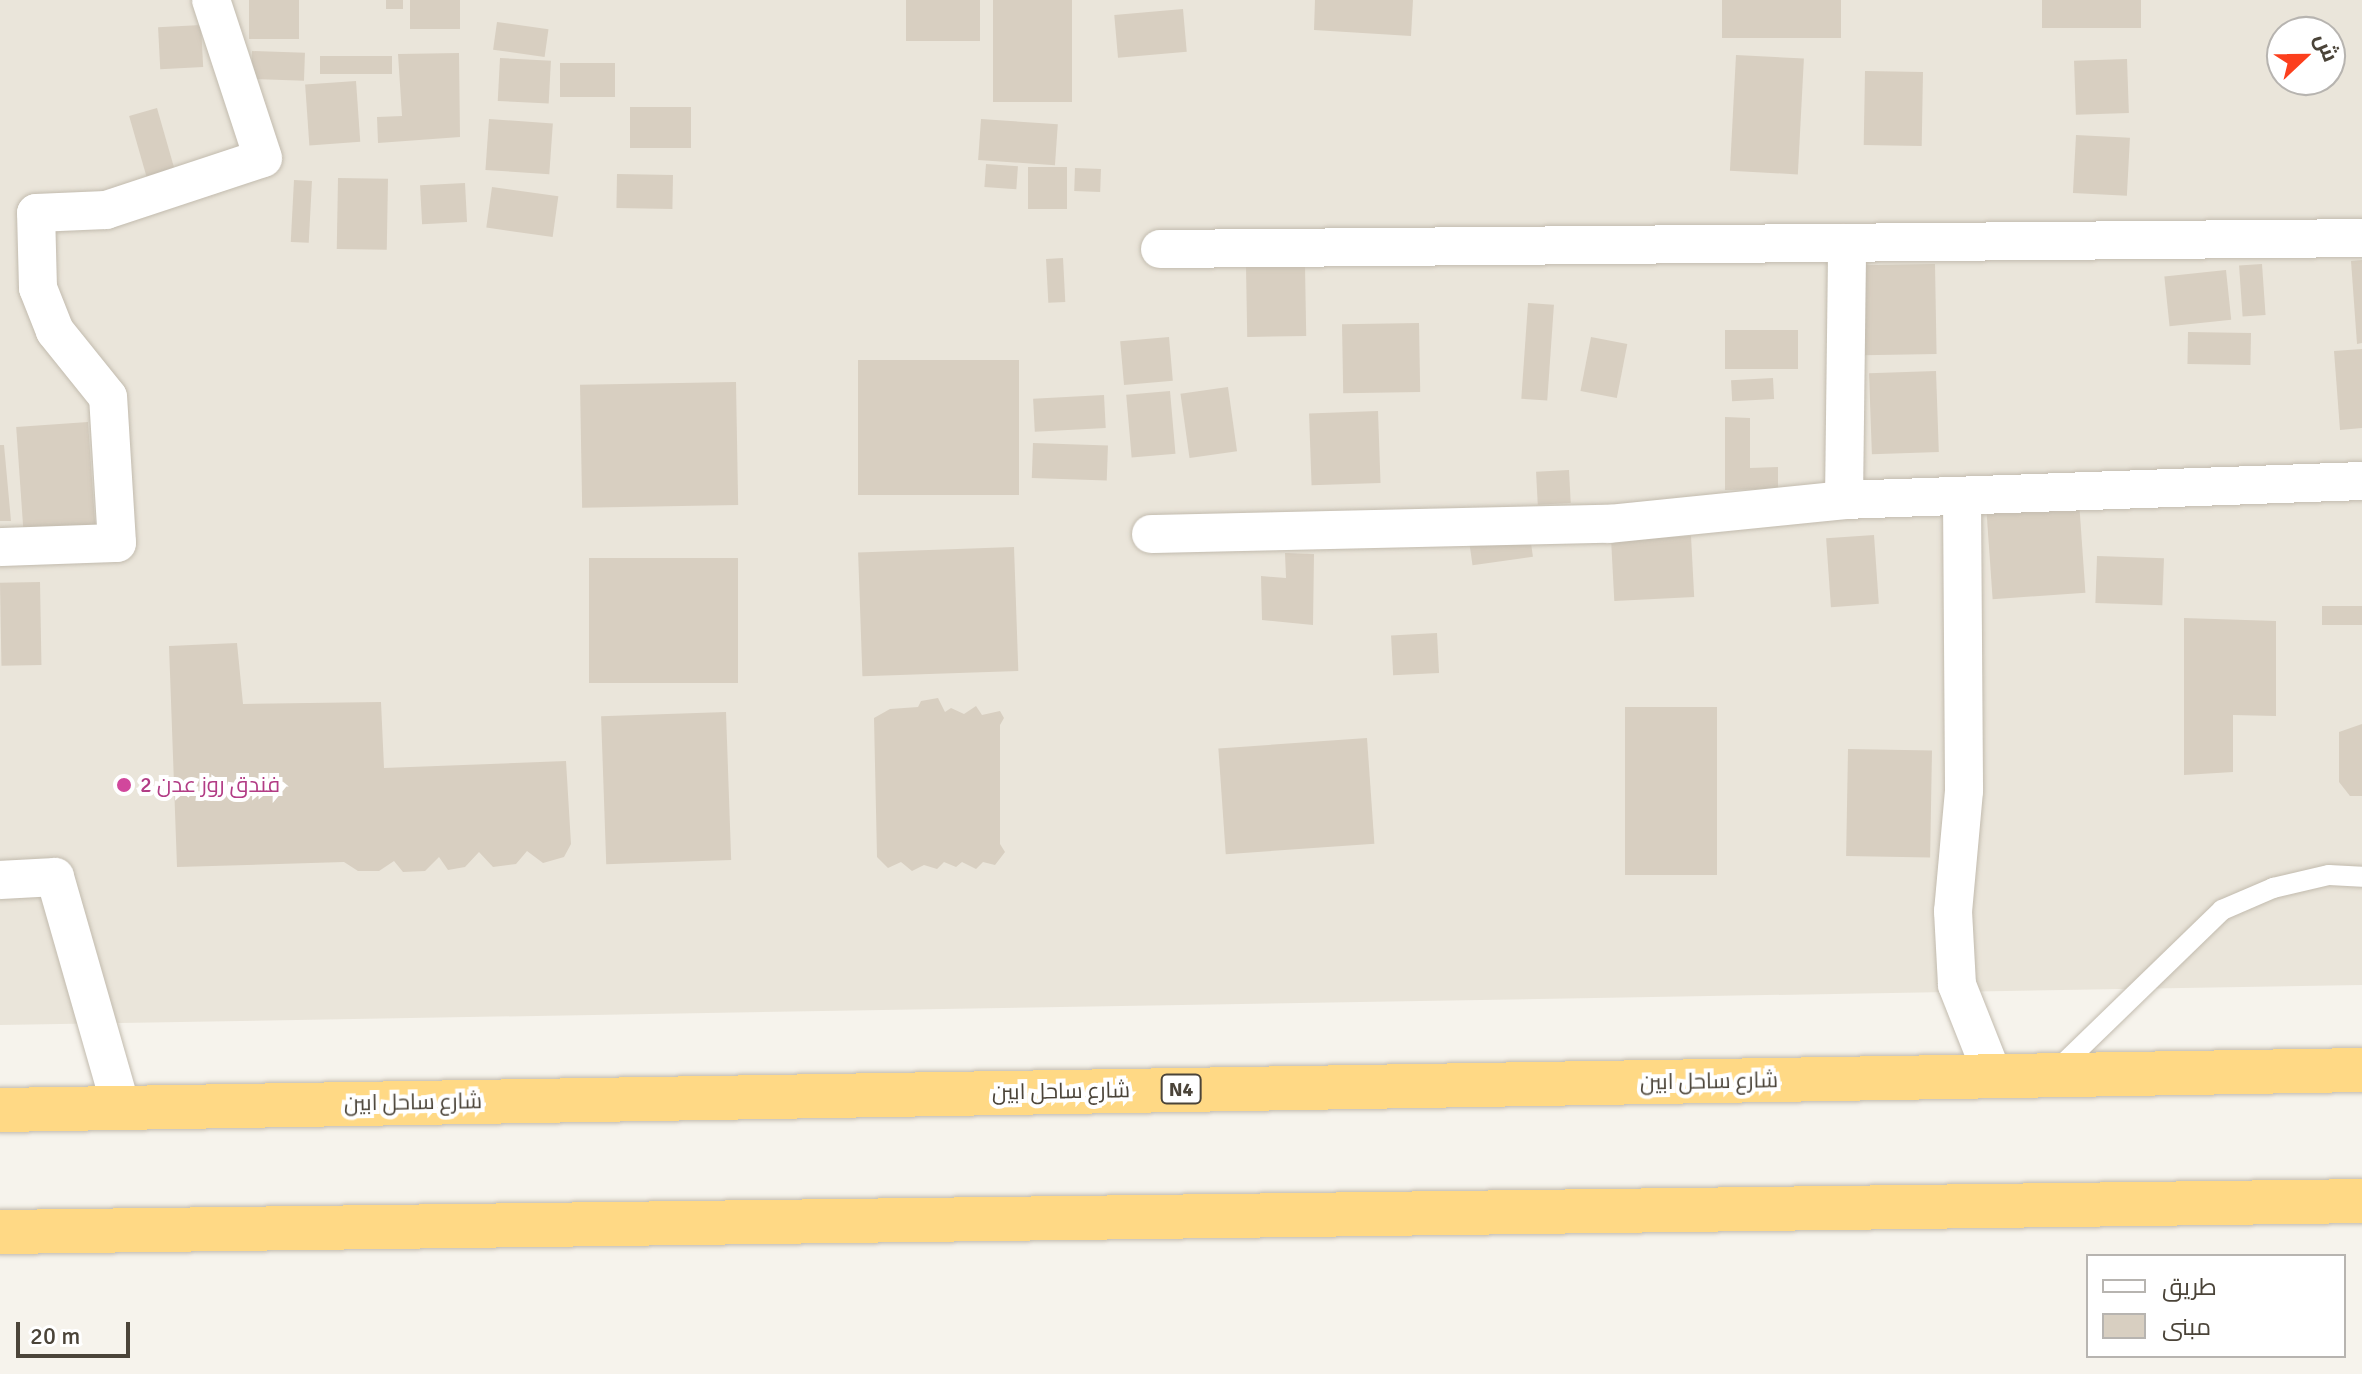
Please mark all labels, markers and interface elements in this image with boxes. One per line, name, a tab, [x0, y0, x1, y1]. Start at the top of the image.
north arrow	[2266, 16, 2346, 96]
text: ش	[2309, 29, 2345, 66]
place label: فندق روز عدن 2	[140, 772, 280, 798]
marker: فندق روز عدن 2	[115, 776, 133, 794]
street label: شارع ساحل ابين	[1640, 1067, 1778, 1095]
road number: N4	[1159, 1073, 1203, 1105]
street label: شارع ساحل ابين	[992, 1077, 1130, 1105]
street label: شارع ساحل ابين	[344, 1088, 482, 1116]
legend	[2086, 1254, 2346, 1358]
text: طريق	[2162, 1272, 2217, 1302]
scale bar	[20, 1306, 134, 1356]
text: مبنى	[2162, 1312, 2211, 1342]
text: 20 m	[30, 1321, 80, 1351]

